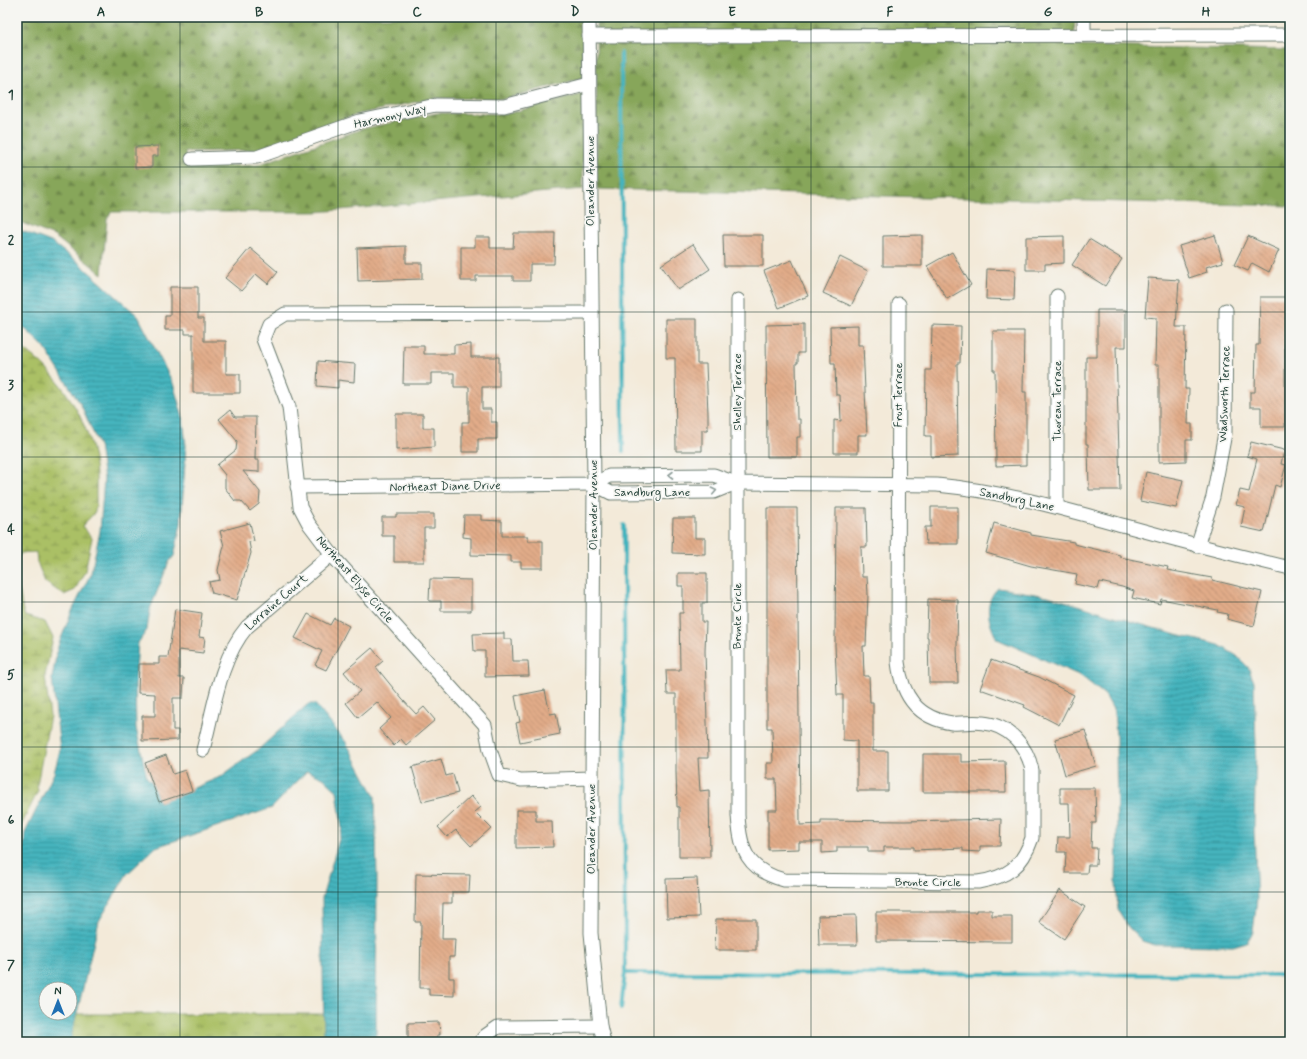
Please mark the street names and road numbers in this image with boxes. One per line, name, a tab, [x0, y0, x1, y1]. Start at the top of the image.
street label: Harmony Way	[353, 101, 428, 133]
street label: Oleander Avenue	[583, 136, 599, 226]
street label: Wadsworth Terrace	[1215, 345, 1235, 443]
street label: Shelley Terrace	[730, 353, 746, 431]
street label: Thoreau Terrace	[1050, 360, 1066, 442]
street label: Frost Terrace	[891, 362, 907, 427]
street label: Oleander Avenue	[586, 460, 602, 550]
street label: Northeast Diane Drive	[389, 478, 501, 496]
street label: Sandburg Lane	[978, 484, 1056, 516]
street label: Sandburg Lane	[614, 485, 690, 501]
street label: Northeast Elyse Circle	[312, 533, 397, 627]
street label: Lorraine Court	[242, 571, 311, 634]
street label: Bronte Circle	[730, 583, 746, 649]
street label: Oleander Avenue	[584, 784, 600, 874]
street label: Bronte Circle	[895, 875, 961, 891]

